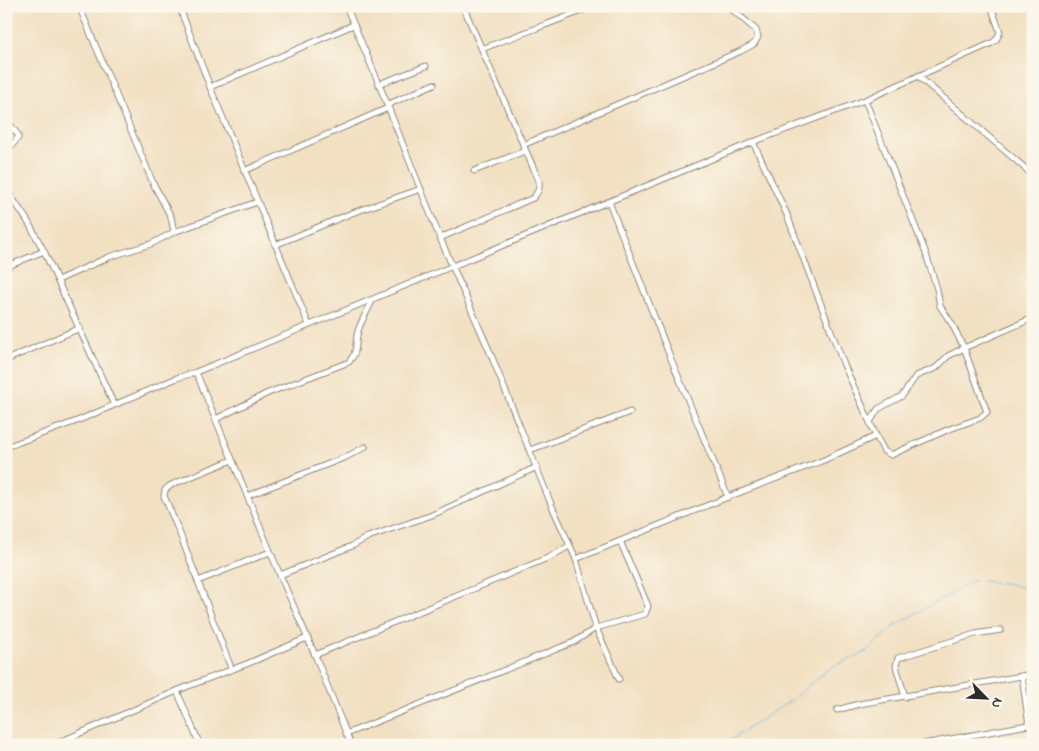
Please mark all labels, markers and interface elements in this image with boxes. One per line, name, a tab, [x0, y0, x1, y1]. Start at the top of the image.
north arrow	[962, 674, 1012, 724]
text: N	[985, 694, 1008, 711]

